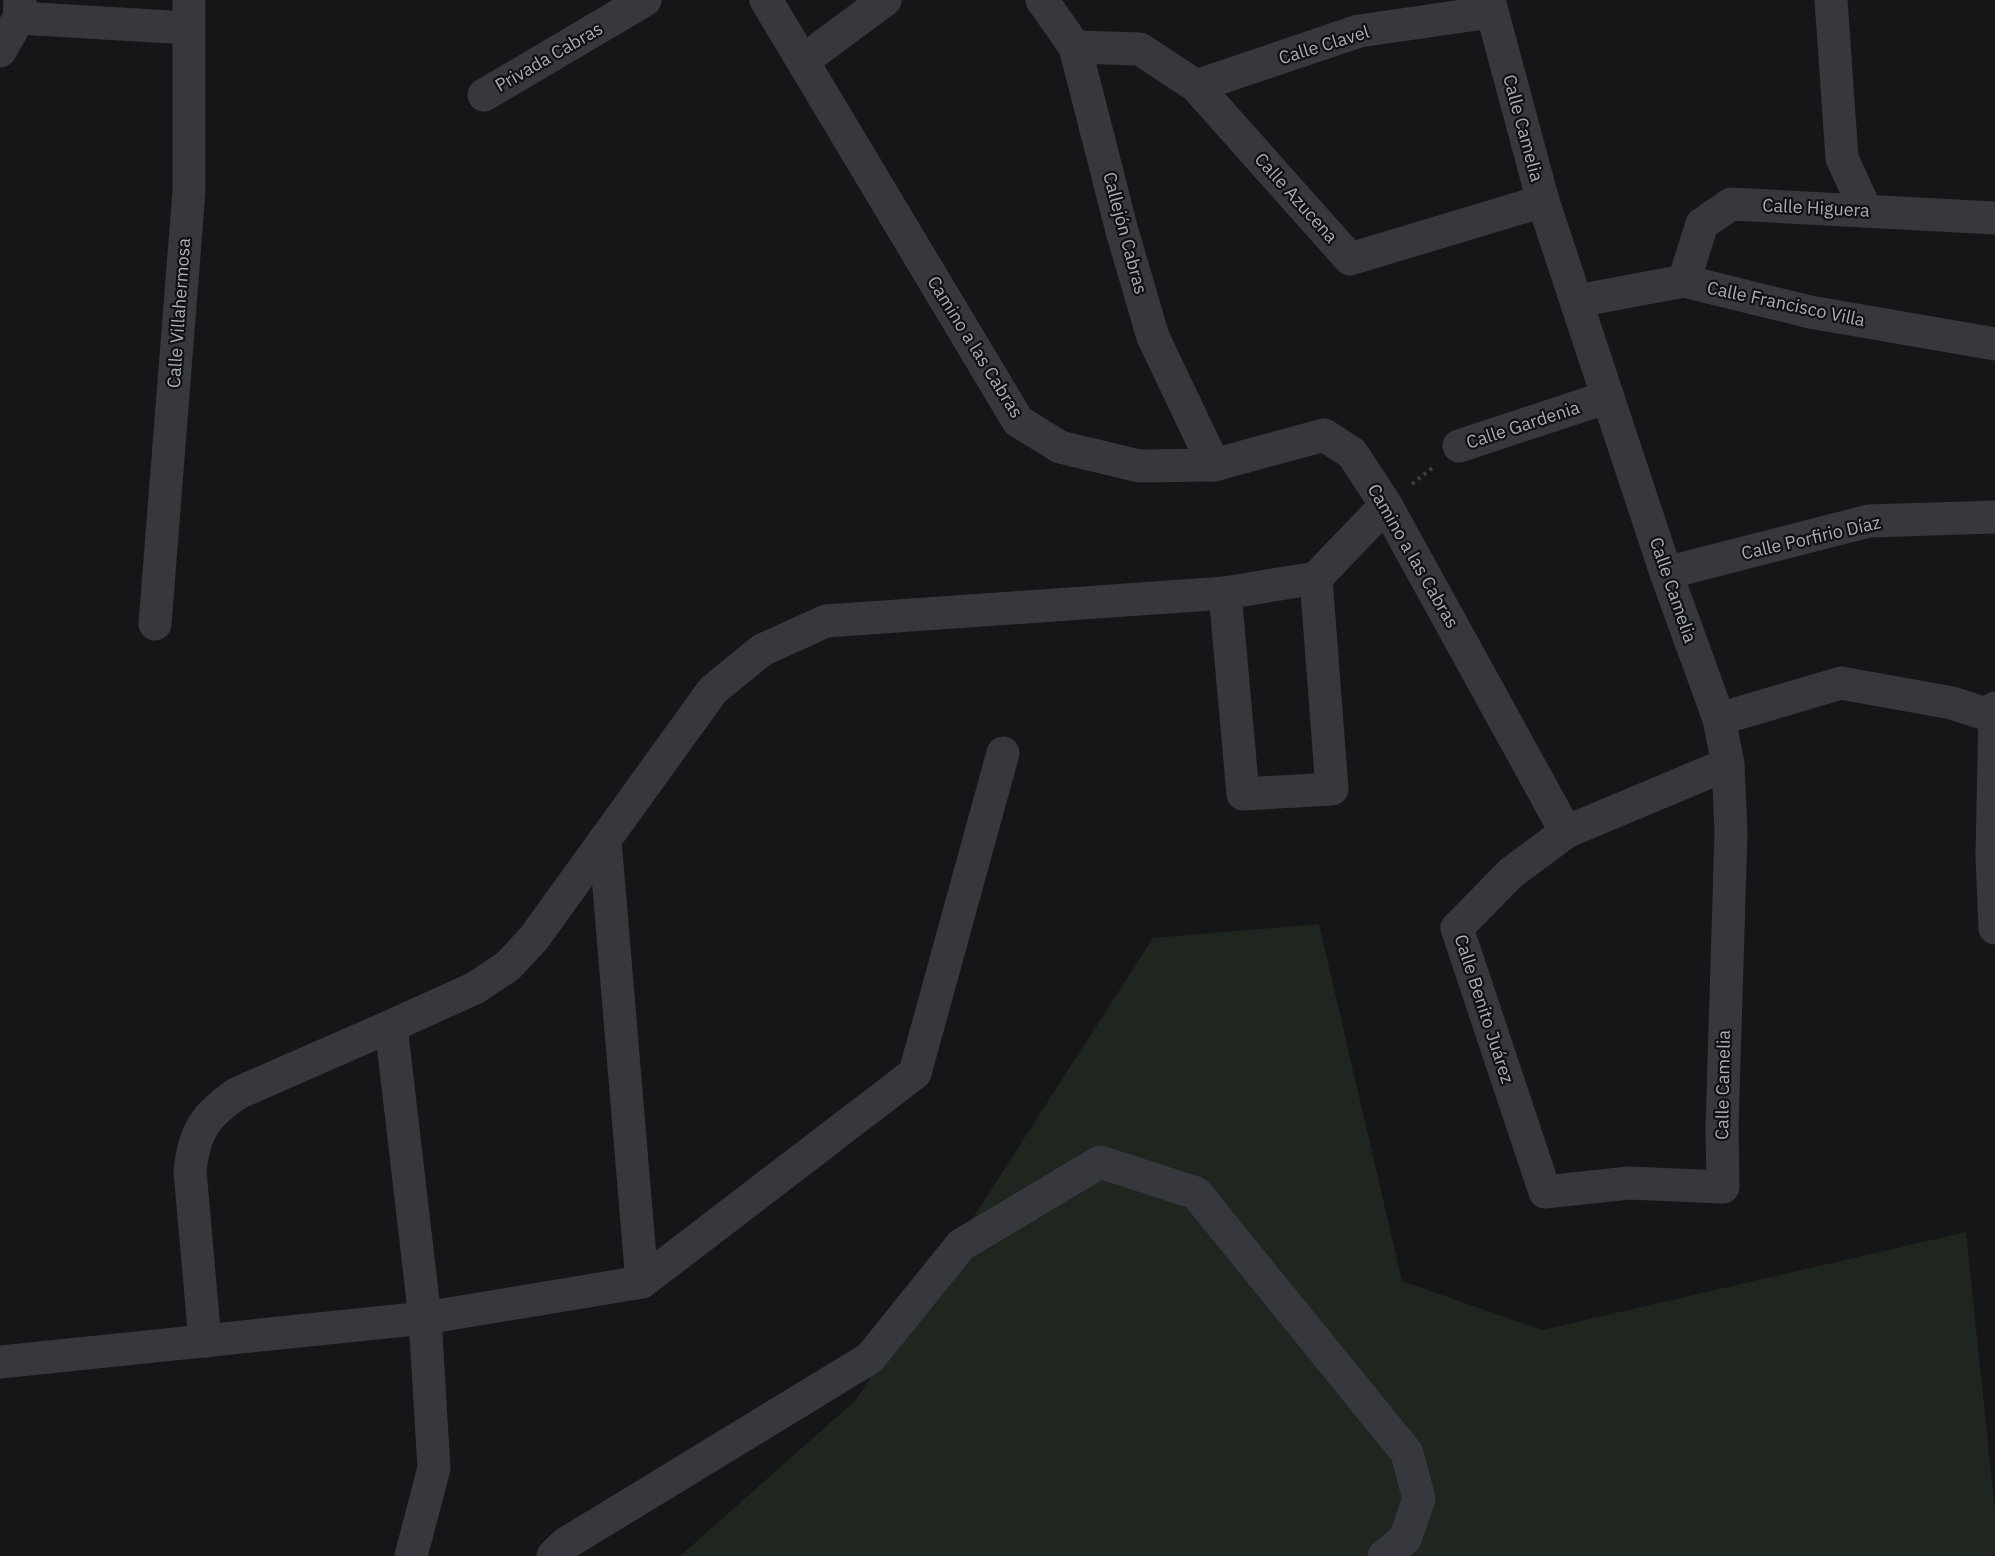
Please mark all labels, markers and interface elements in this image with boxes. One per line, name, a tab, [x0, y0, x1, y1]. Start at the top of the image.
street label: Privada Cabras	[491, 16, 607, 97]
street label: Calle Clavel	[1276, 20, 1372, 69]
street label: Calle Camelia	[1498, 72, 1549, 184]
street label: Calle Azucena	[1250, 148, 1343, 248]
street label: Callejón Cabras	[1098, 169, 1153, 296]
street label: Calle Higuera	[1762, 193, 1871, 222]
street label: Calle Villahermosa	[162, 237, 195, 389]
street label: Camino a las Cabras	[922, 271, 1028, 422]
street label: Calle Francisco Villa	[1705, 276, 1868, 332]
street label: Calle Gardenia	[1463, 395, 1583, 454]
street label: Camino a las Cabras	[1363, 479, 1464, 632]
street label: Calle Porfirio Díaz	[1739, 510, 1883, 565]
street label: Calle Camelia	[1645, 534, 1702, 646]
street label: Calle Benito Juárez	[1450, 931, 1519, 1086]
street label: Calle Camelia	[1710, 1029, 1735, 1140]

